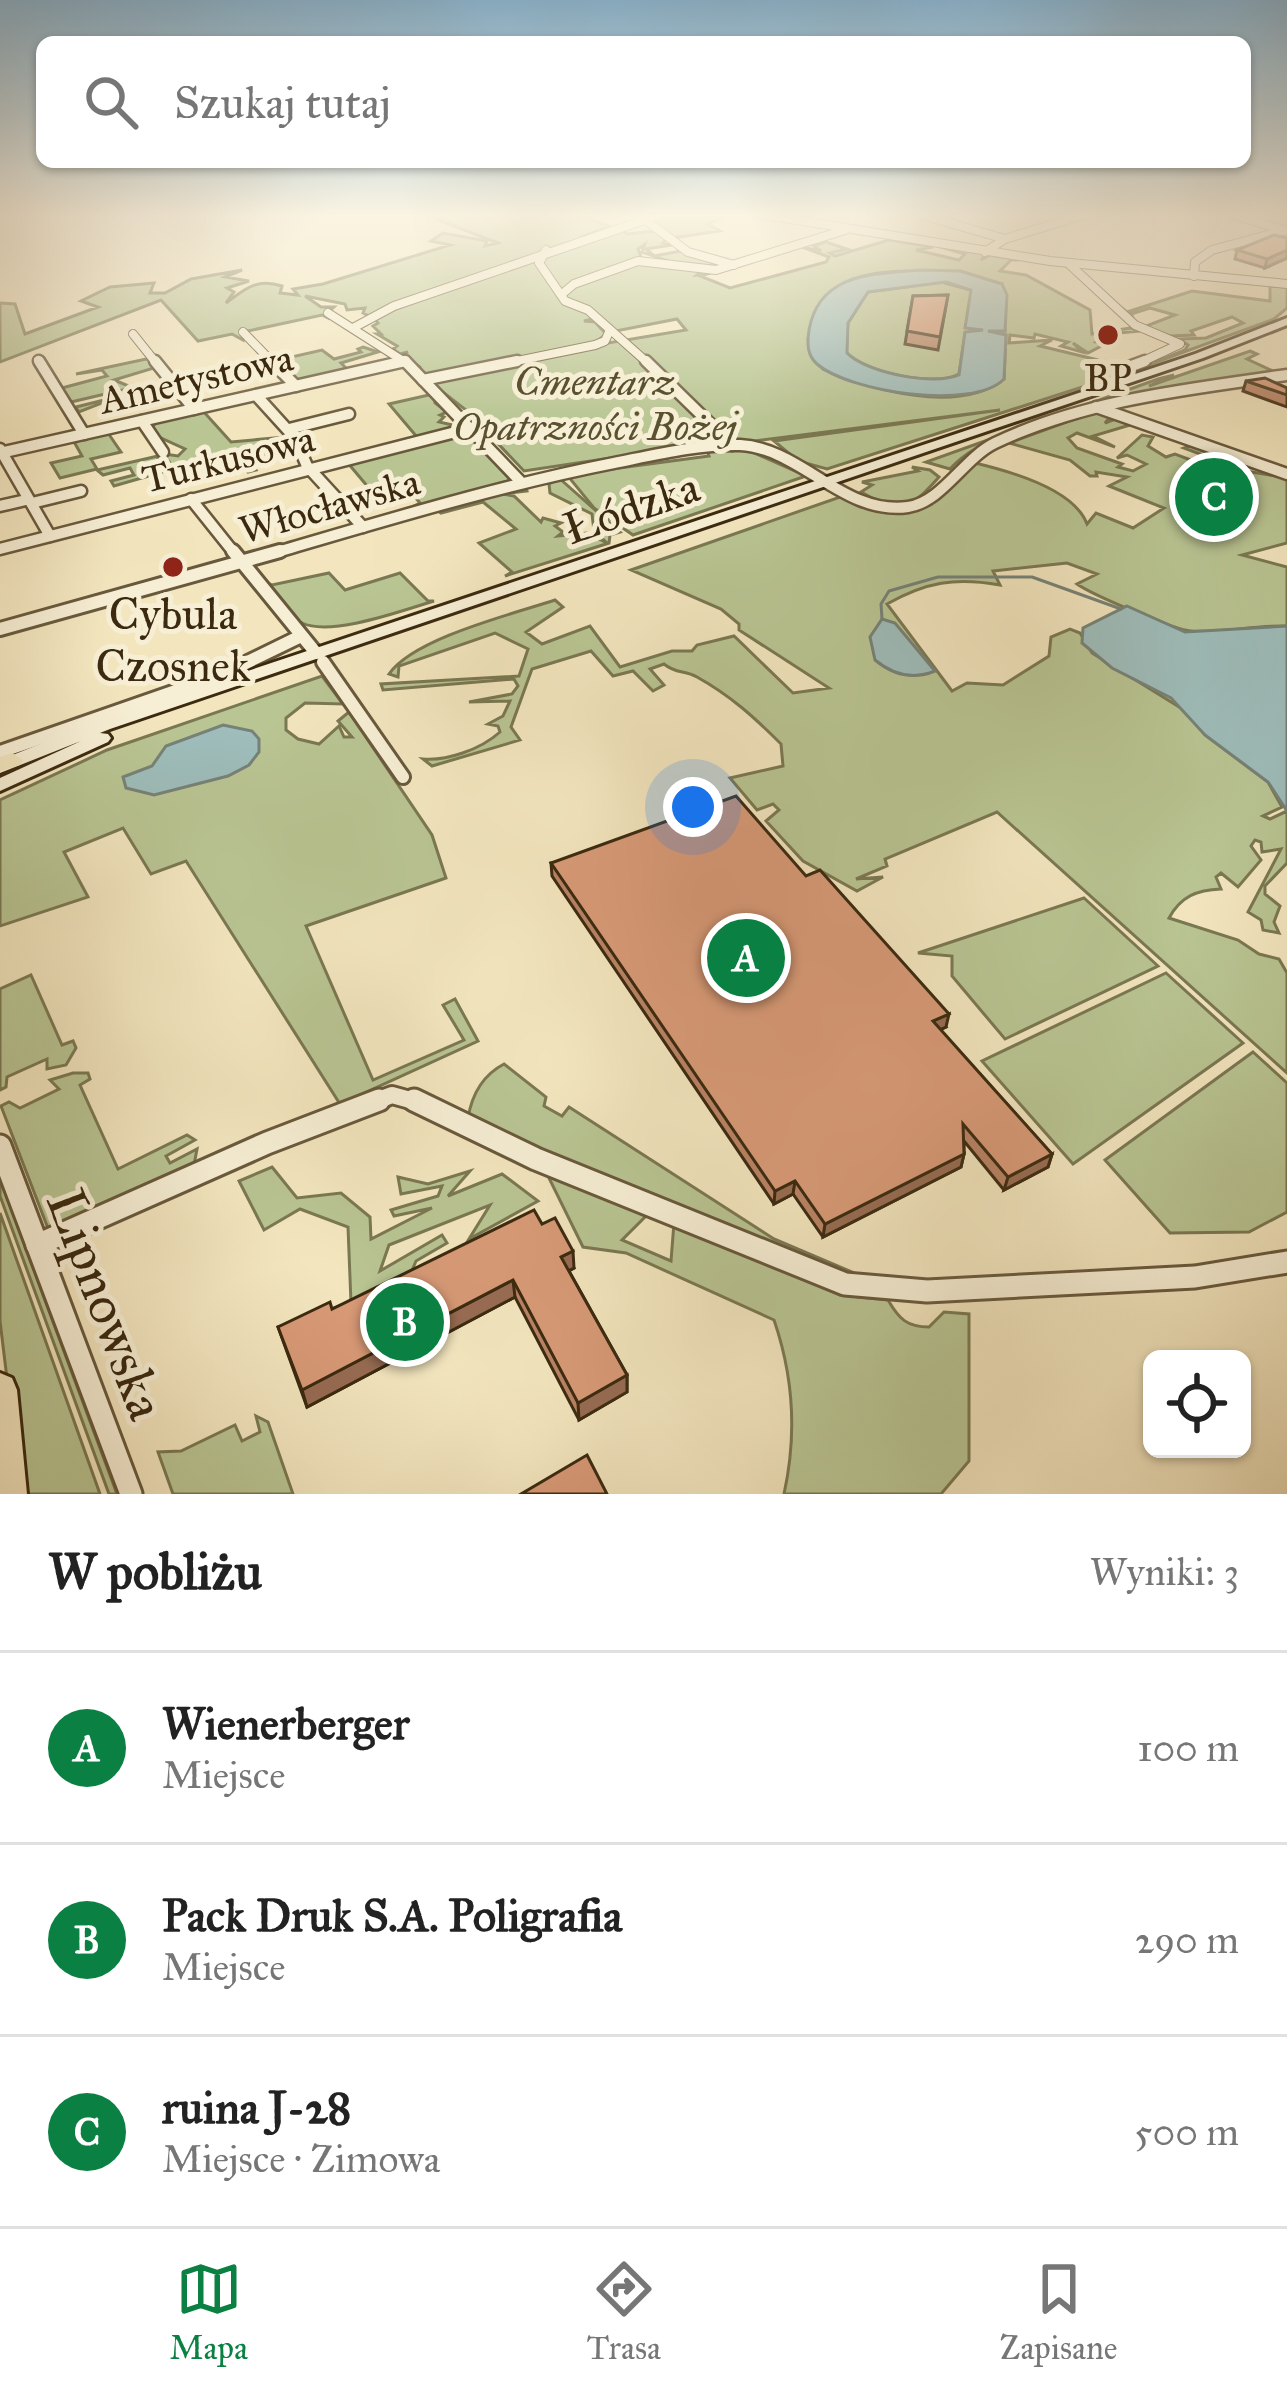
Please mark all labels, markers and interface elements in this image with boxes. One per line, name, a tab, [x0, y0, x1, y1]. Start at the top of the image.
search box	[36, 36, 1251, 168]
icon: search	[78, 69, 144, 135]
text: Szukaj tutaj	[174, 75, 391, 130]
marker: BP	[1095, 322, 1121, 348]
street label: Ametystowa	[93, 333, 298, 425]
place label: BP	[1084, 354, 1132, 402]
park label: Cmentarz Opatrzności Bożej	[453, 358, 739, 451]
street label: Turkusowa	[137, 414, 320, 504]
pin: C	[1175, 452, 1253, 542]
street label: Włocławska	[233, 457, 426, 555]
street label: Łódzka	[556, 459, 706, 556]
marker: Cybula Czosnek	[160, 554, 186, 580]
place label: Cybula Czosnek	[96, 586, 250, 693]
your location	[663, 777, 723, 837]
pin: A	[707, 913, 785, 1003]
street label: Lipnowska	[32, 1180, 180, 1429]
pin: B	[366, 1277, 444, 1367]
map controls	[1143, 1350, 1251, 1458]
button: locate	[1143, 1350, 1251, 1458]
text: W pobliżu	[48, 1541, 262, 1603]
text: Wyniki: 3	[1090, 1548, 1239, 1596]
text: Wienerberger	[162, 1696, 410, 1751]
text: A	[74, 1724, 100, 1772]
text: 100 m	[1137, 1724, 1239, 1772]
text: Miejsce	[162, 1751, 285, 1799]
text: Pack Druk S.A. Poligrafia	[162, 1888, 622, 1943]
text: B	[74, 1916, 100, 1964]
text: 290 m	[1135, 1916, 1239, 1964]
text: Miejsce	[162, 1943, 285, 1991]
text: ruina J-28	[162, 2080, 351, 2135]
text: C	[74, 2108, 100, 2156]
text: 500 m	[1134, 2108, 1239, 2156]
text: Miejsce · Zimowa	[162, 2135, 440, 2183]
tab: Mapa	[169, 2256, 248, 2368]
tab: Trasa	[587, 2256, 661, 2368]
tab: Zapisane	[1000, 2256, 1118, 2368]

